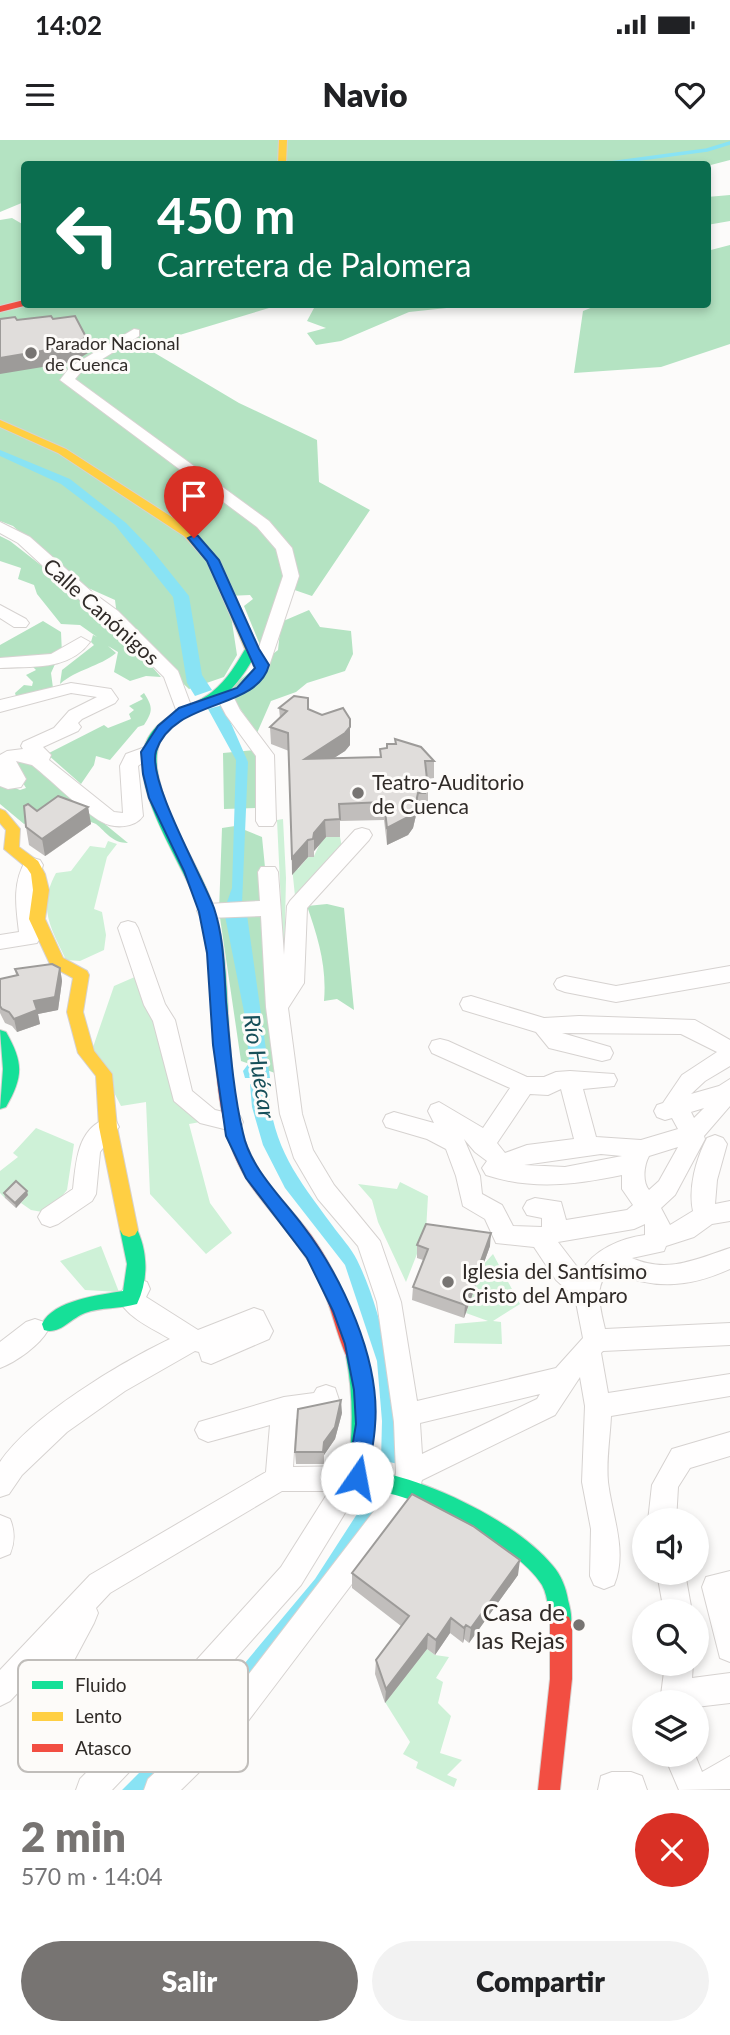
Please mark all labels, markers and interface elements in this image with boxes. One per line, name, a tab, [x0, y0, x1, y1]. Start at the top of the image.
text: 14:02	[35, 9, 102, 41]
text: Navio	[322, 75, 408, 114]
icon: menu	[21, 76, 59, 114]
icon: heart	[671, 76, 709, 114]
text: 450 m	[157, 186, 295, 244]
icon: left	[42, 189, 133, 280]
text: Carretera de Palomera	[157, 245, 471, 284]
place label: Parador Nacional de Cuenca	[45, 332, 180, 375]
marker: Parador Nacional de Cuenca	[23, 345, 39, 361]
pin	[164, 466, 224, 538]
icon: arrive	[175, 477, 213, 515]
street label: Calle Canónigos	[39, 552, 165, 670]
place label: Teatro-Auditorio de Cuenca	[372, 769, 524, 818]
marker: Teatro-Auditorio de Cuenca	[350, 785, 366, 801]
water label: Río Huécar	[238, 1012, 282, 1121]
place label: Iglesia del Santísimo Cristo del Amparo	[462, 1258, 647, 1307]
marker: Iglesia del Santísimo Cristo del Amparo	[440, 1274, 456, 1290]
position arrow	[320, 1441, 394, 1515]
map controls	[632, 1508, 709, 1767]
button: sound	[632, 1508, 709, 1585]
place label: Casa de las Rejas	[476, 1597, 565, 1654]
button: search	[632, 1599, 709, 1676]
marker: Casa de las Rejas	[571, 1617, 587, 1633]
legend	[18, 1660, 248, 1772]
text: Fluido	[75, 1673, 127, 1696]
button: layers	[632, 1690, 709, 1767]
text: Lento	[75, 1704, 122, 1727]
text: Atasco	[75, 1736, 131, 1759]
text: 2 min	[21, 1811, 126, 1861]
button: close	[635, 1813, 709, 1887]
text: 570 m · 14:04	[21, 1862, 163, 1890]
button: Salir	[21, 1941, 358, 2021]
button: Compartir	[372, 1941, 709, 2021]

